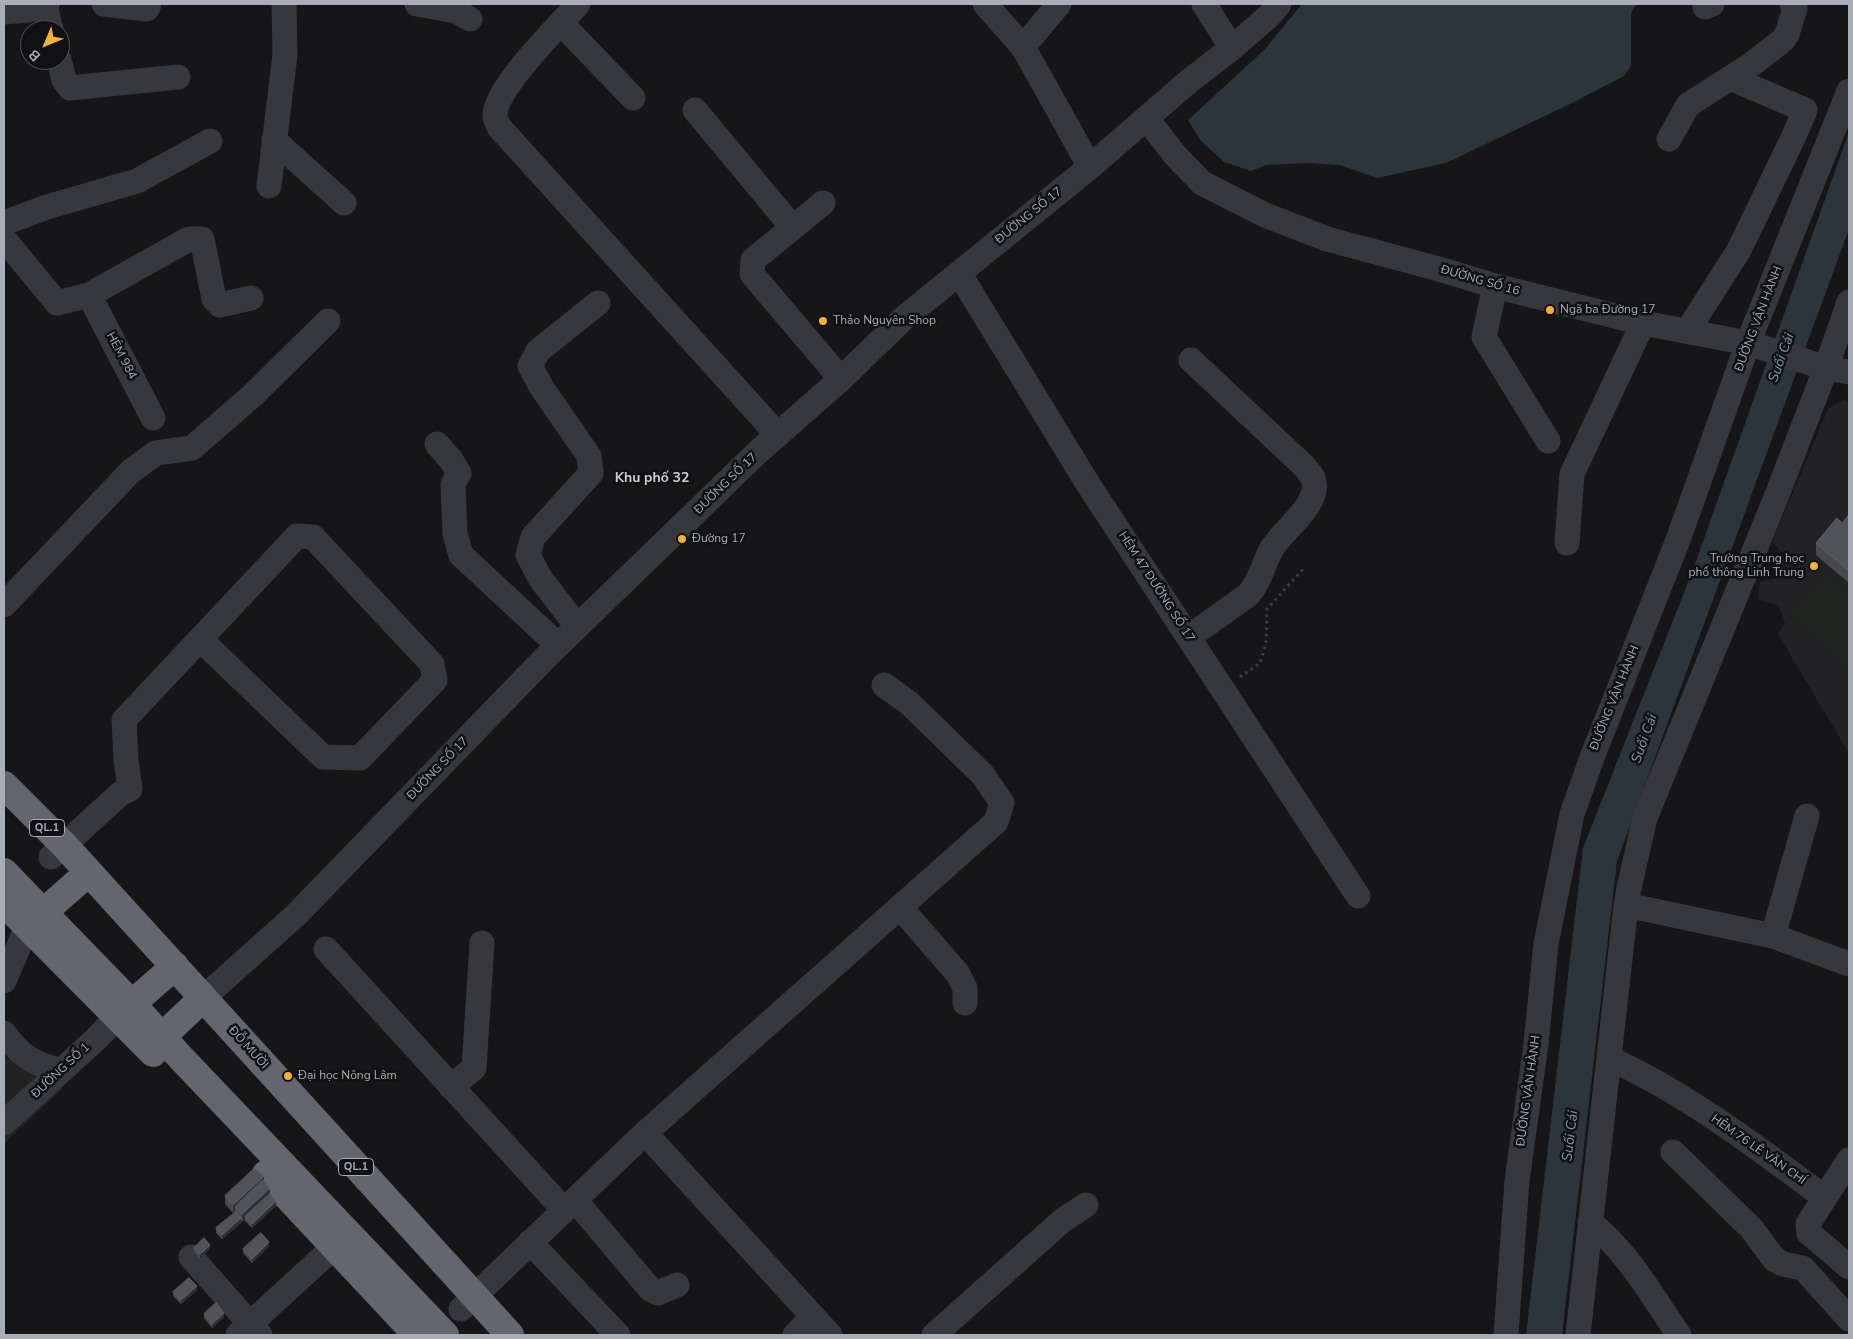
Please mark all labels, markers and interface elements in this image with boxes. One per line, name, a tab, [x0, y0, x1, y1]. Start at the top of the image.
north arrow	[20, 20, 70, 70]
text: B	[25, 45, 45, 65]
street label: ĐƯỜNG SỐ 17	[993, 185, 1065, 247]
street label: ĐƯỜNG SỐ 16	[1439, 263, 1521, 299]
street label: ĐƯỜNG VẬN HÀNH	[1732, 264, 1786, 374]
place label: Ngã ba Đường 17	[1560, 303, 1655, 317]
marker: Ngã ba Đường 17	[1544, 304, 1556, 316]
place label: Thảo Nguyên Shop	[833, 314, 936, 328]
marker: Thảo Nguyên Shop	[817, 315, 829, 327]
street label: HẺM 984	[103, 330, 139, 382]
water label: Suối Cái	[1765, 331, 1799, 385]
street label: ĐƯỜNG SỐ 17	[692, 450, 760, 518]
district label: Khu phố 32	[615, 471, 689, 487]
street label: HẺM 47 ĐƯỜNG SỐ 17	[1115, 529, 1197, 645]
place label: Đường 17	[692, 532, 746, 546]
marker: Đường 17	[676, 533, 688, 545]
place label: Trường Trung học phổ thông Linh Trung	[1689, 552, 1804, 580]
marker: Trường Trung học phổ thông Linh Trung	[1808, 560, 1820, 572]
street label: ĐƯỜNG VẬN HÀNH	[1587, 644, 1643, 752]
water label: Suối Cái	[1628, 712, 1662, 766]
street label: ĐƯỜNG SỐ 17	[404, 735, 472, 803]
road number: QL.1	[30, 820, 64, 836]
street label: ĐỖ MƯỜI	[225, 1024, 271, 1072]
street label: ĐƯỜNG VẬN HÀNH	[1514, 1035, 1544, 1147]
street label: ĐƯỜNG SỐ 1	[29, 1040, 93, 1102]
place label: Đại học Nông Lâm	[298, 1069, 397, 1083]
marker: Đại học Nông Lâm	[282, 1070, 294, 1082]
water label: Suối Cái	[1560, 1110, 1582, 1162]
street label: HẺM 76 LÊ VĂN CHÍ	[1708, 1112, 1808, 1188]
road number: QL.1	[338, 1158, 374, 1176]

